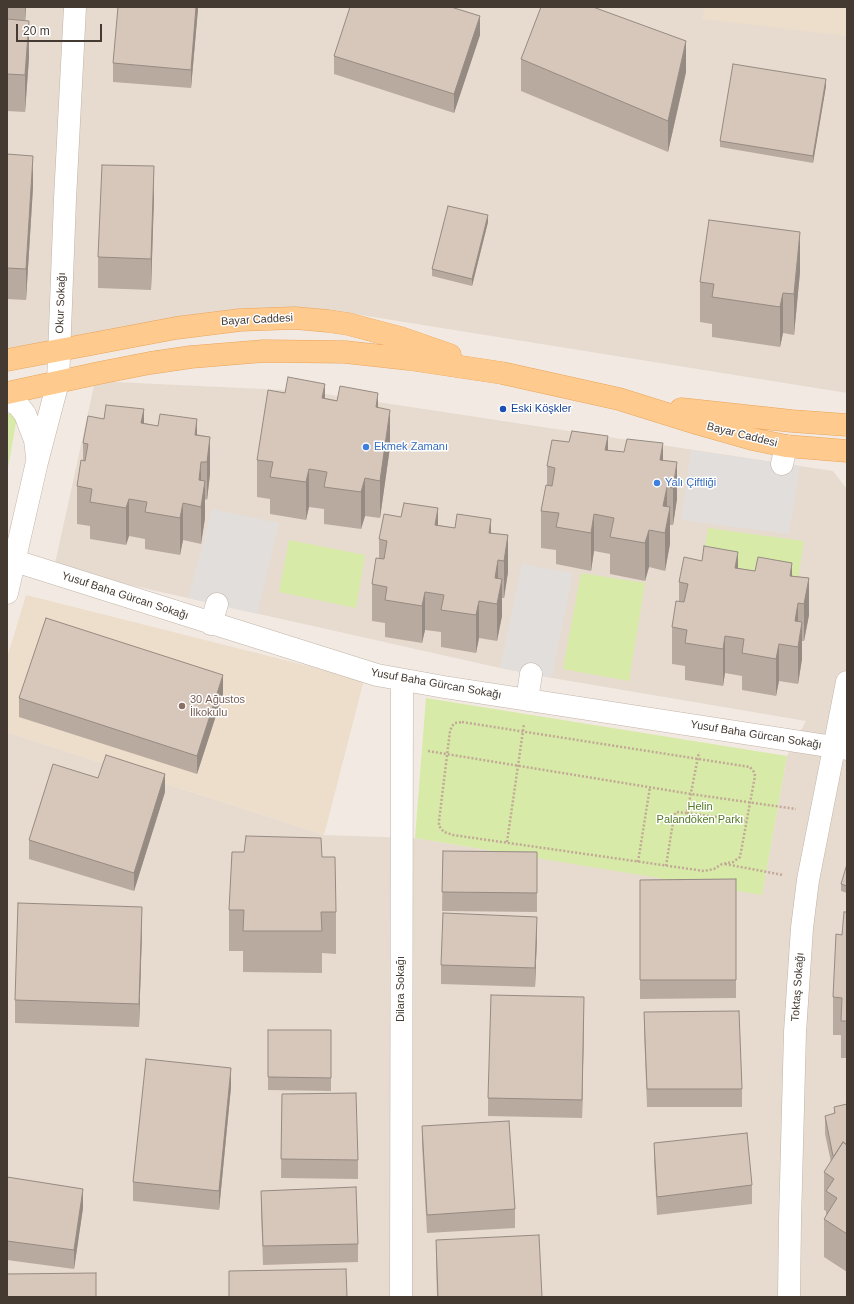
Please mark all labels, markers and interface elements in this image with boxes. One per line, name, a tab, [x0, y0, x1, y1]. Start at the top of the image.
scale bar	[18, 16, 104, 42]
text: 20 m	[23, 24, 50, 38]
street label: Okur Sokağı	[53, 272, 69, 334]
street label: Bayar Caddesi	[221, 312, 293, 328]
place label: Eski Köşkler	[511, 402, 572, 416]
marker: Eski Köşkler	[498, 404, 508, 414]
street label: Bayar Caddesi	[705, 420, 779, 450]
place label: Ekmek Zamanı	[374, 440, 448, 454]
marker: Ekmek Zamanı	[361, 442, 371, 452]
place label: Yalı Çiftliği	[665, 476, 716, 490]
marker: Yalı Çiftliği	[652, 478, 662, 488]
street label: Yusuf Baha Gürcan Sokağı	[60, 569, 190, 623]
street label: Yusuf Baha Gürcan Sokağı	[370, 666, 502, 702]
place label: 30 Ağustos İlkokulu	[190, 693, 245, 719]
marker: 30 Ağustos İlkokulu	[177, 701, 187, 711]
street label: Yusuf Baha Gürcan Sokağı	[689, 718, 823, 752]
park label: Helin Palandöken Parkı	[657, 800, 743, 826]
street label: Toktaş Sokağı	[789, 952, 807, 1022]
street label: Dilara Sokağı	[394, 956, 408, 1022]

